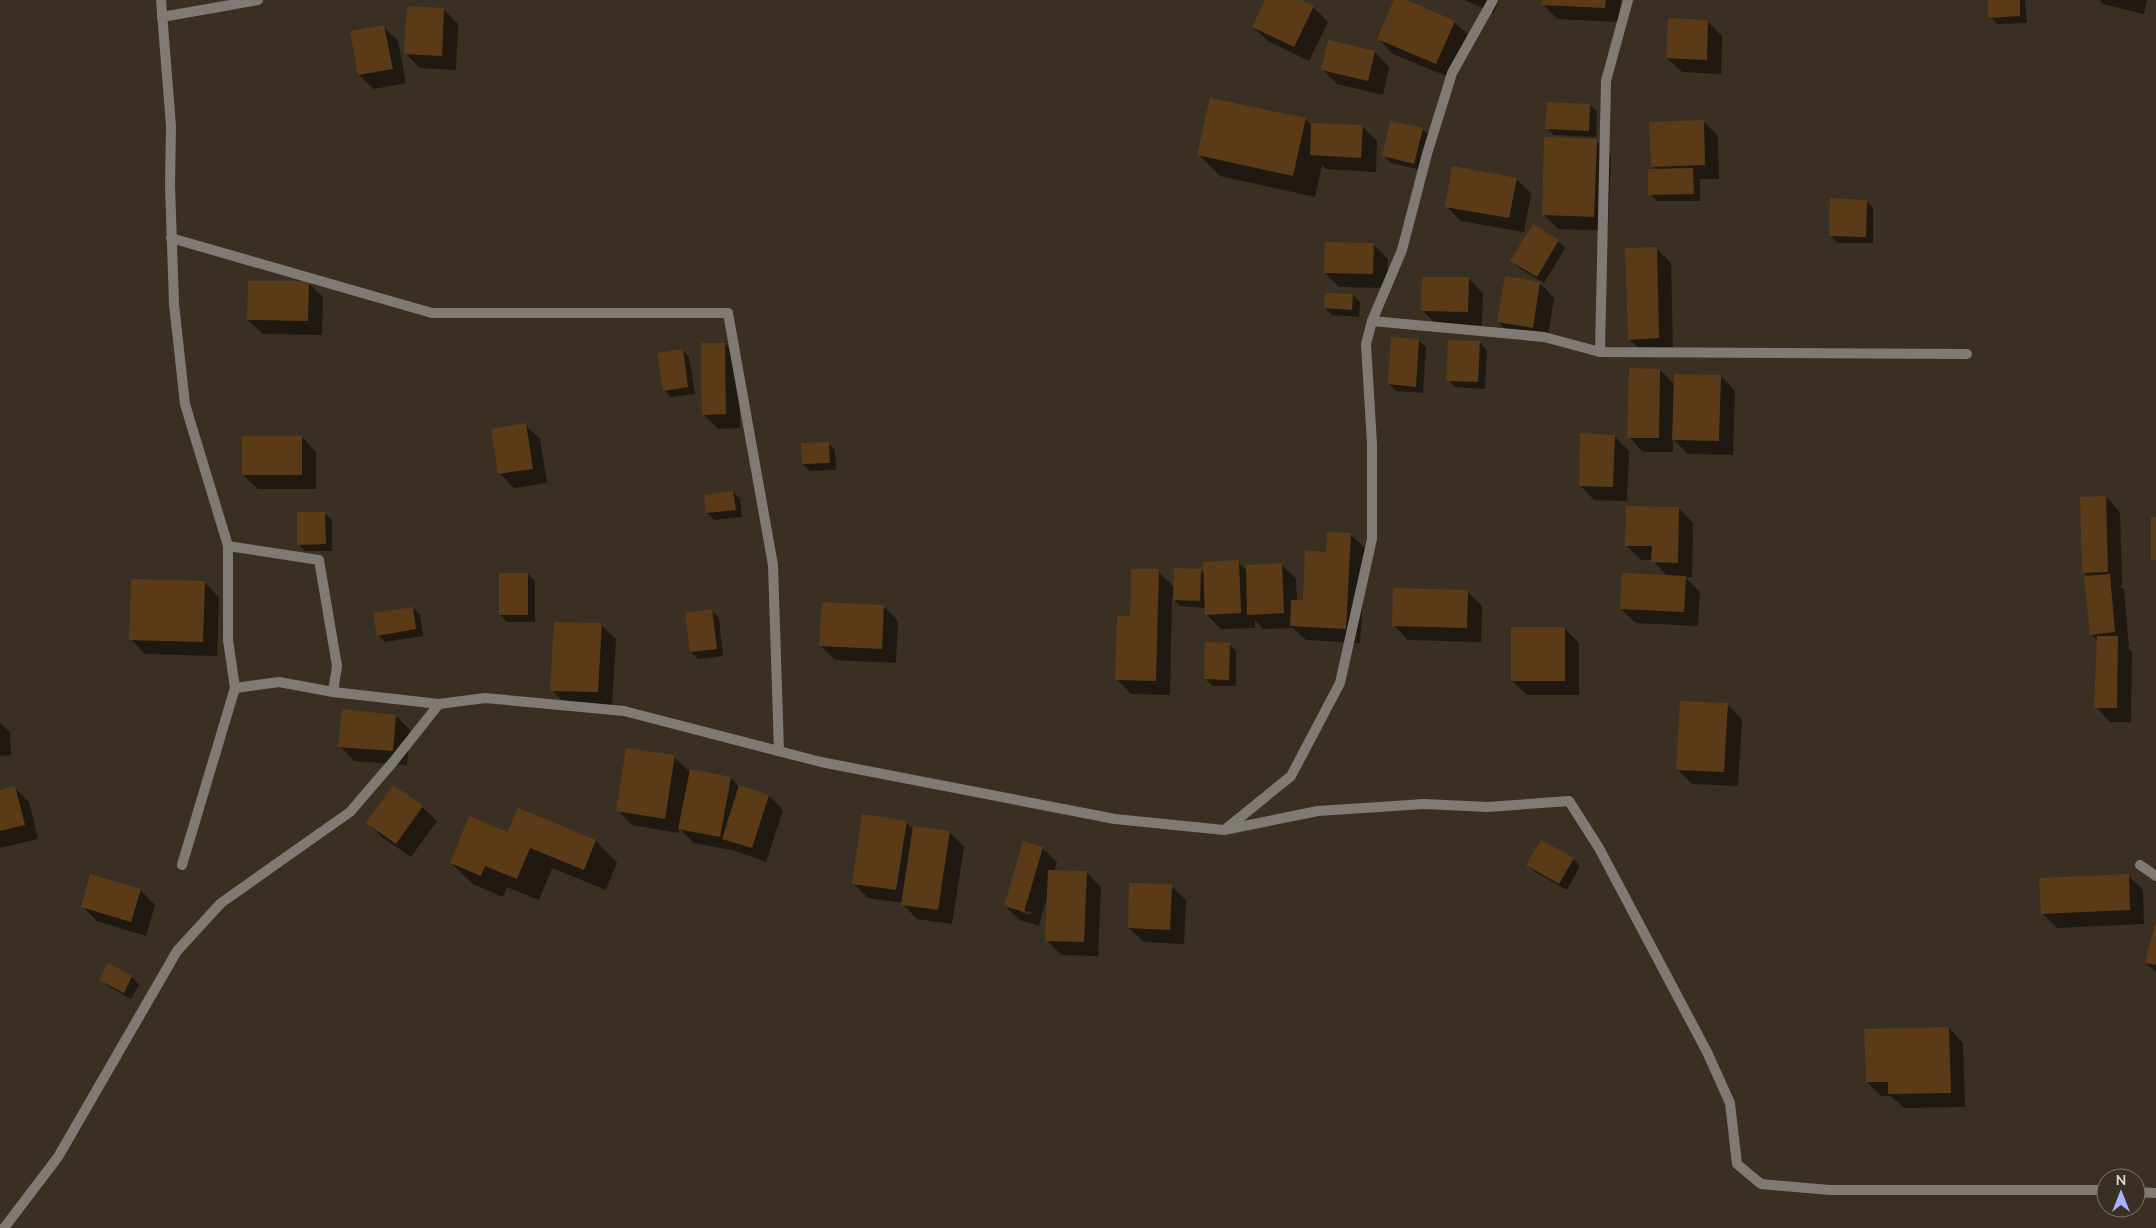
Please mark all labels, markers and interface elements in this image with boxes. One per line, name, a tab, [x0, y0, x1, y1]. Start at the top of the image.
north arrow	[2096, 1168, 2146, 1218]
text: N	[2116, 1171, 2126, 1190]

